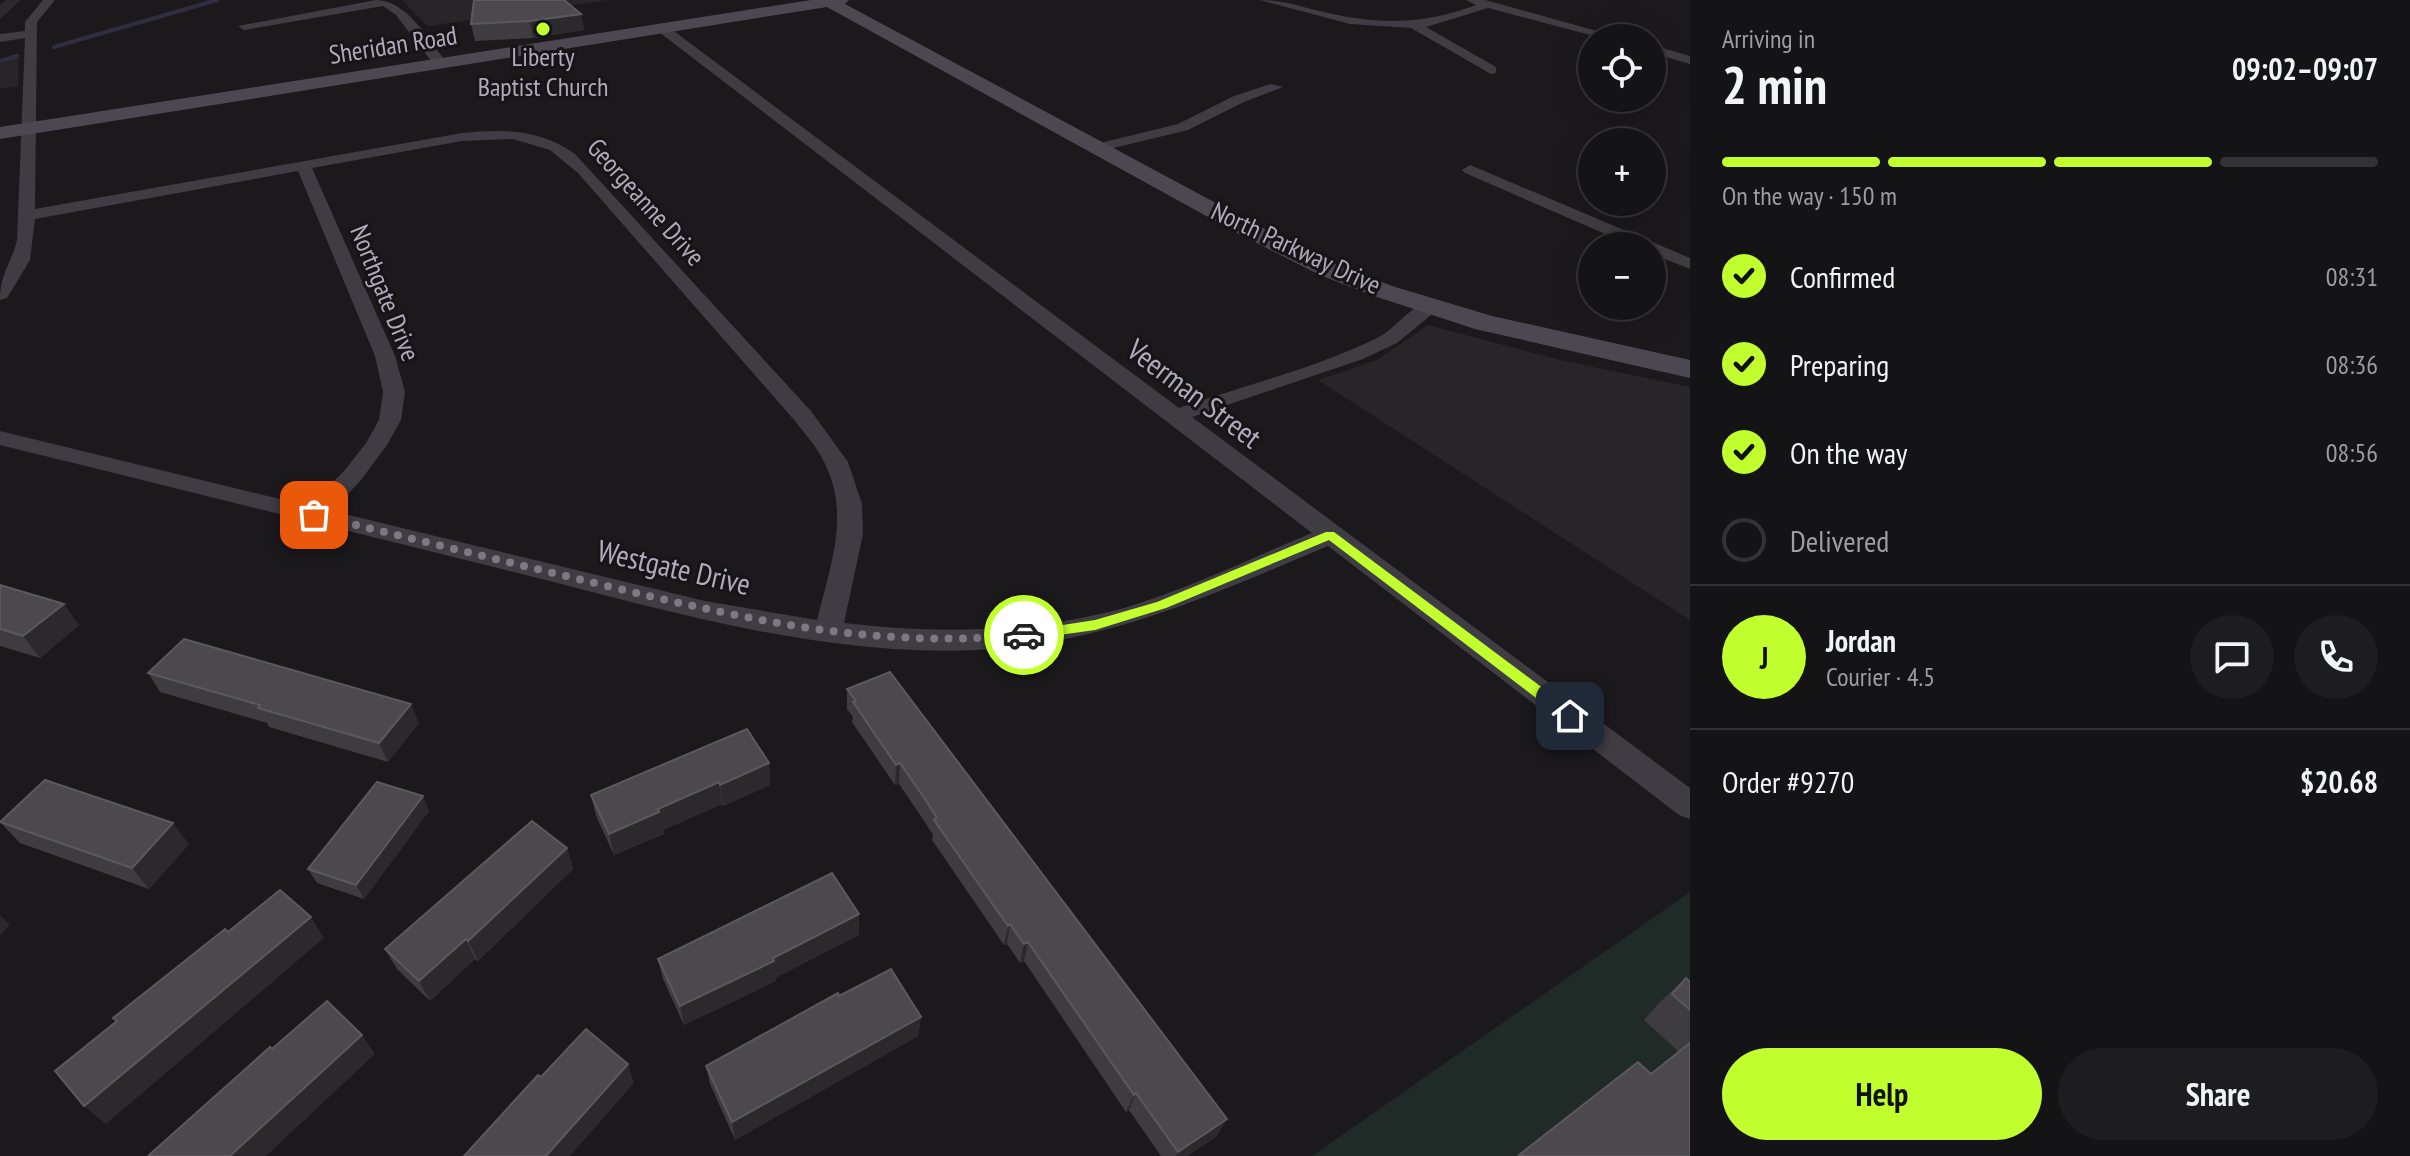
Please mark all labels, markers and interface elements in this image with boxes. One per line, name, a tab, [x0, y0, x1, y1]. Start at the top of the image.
street label: Sheridan Road	[327, 18, 459, 71]
marker: Liberty Baptist Church	[534, 20, 552, 38]
text: Arriving in	[1722, 22, 1815, 55]
map controls	[1578, 24, 1666, 320]
button: locate	[1578, 24, 1666, 112]
place label: Liberty Baptist Church	[478, 40, 608, 103]
text: 09:02–09:07	[2232, 49, 2378, 88]
text: 2 min	[1722, 51, 1827, 118]
button: +	[1578, 128, 1666, 216]
street label: Georgeanne Drive	[580, 131, 712, 272]
text: On the way · 150 m	[1722, 179, 1897, 212]
street label: North Parkway Drive	[1206, 194, 1386, 301]
street label: Northgate Drive	[343, 220, 428, 366]
button: −	[1578, 232, 1666, 320]
icon: check	[1722, 254, 1766, 298]
text: Confirmed	[1790, 257, 1895, 296]
text: 08:31	[2326, 260, 2378, 293]
street label: Veerman Street	[1119, 329, 1270, 456]
icon: check	[1722, 342, 1766, 386]
text: Preparing	[1790, 345, 1889, 384]
text: 08:36	[2326, 348, 2378, 381]
icon: check	[1722, 430, 1766, 474]
text: On the way	[1790, 433, 1907, 472]
text: 08:56	[2326, 436, 2378, 469]
pin	[280, 481, 348, 549]
icon: bag	[292, 493, 336, 537]
text: Delivered	[1790, 521, 1889, 560]
street label: Westgate Drive	[594, 530, 755, 603]
courier	[984, 595, 1064, 675]
icon: car	[1002, 613, 1046, 657]
button: chat	[2190, 615, 2274, 699]
button: phone	[2294, 615, 2378, 699]
text: Jordan	[1826, 621, 1896, 660]
text: J	[1760, 638, 1768, 677]
text: Courier · 4.5	[1826, 660, 1935, 693]
pin	[1536, 682, 1604, 750]
icon: home	[1548, 694, 1592, 738]
text: Order #9270	[1722, 762, 1854, 801]
text: $20.68	[2300, 762, 2378, 801]
button: Help	[1722, 1048, 2042, 1140]
button: Share	[2058, 1048, 2378, 1140]

